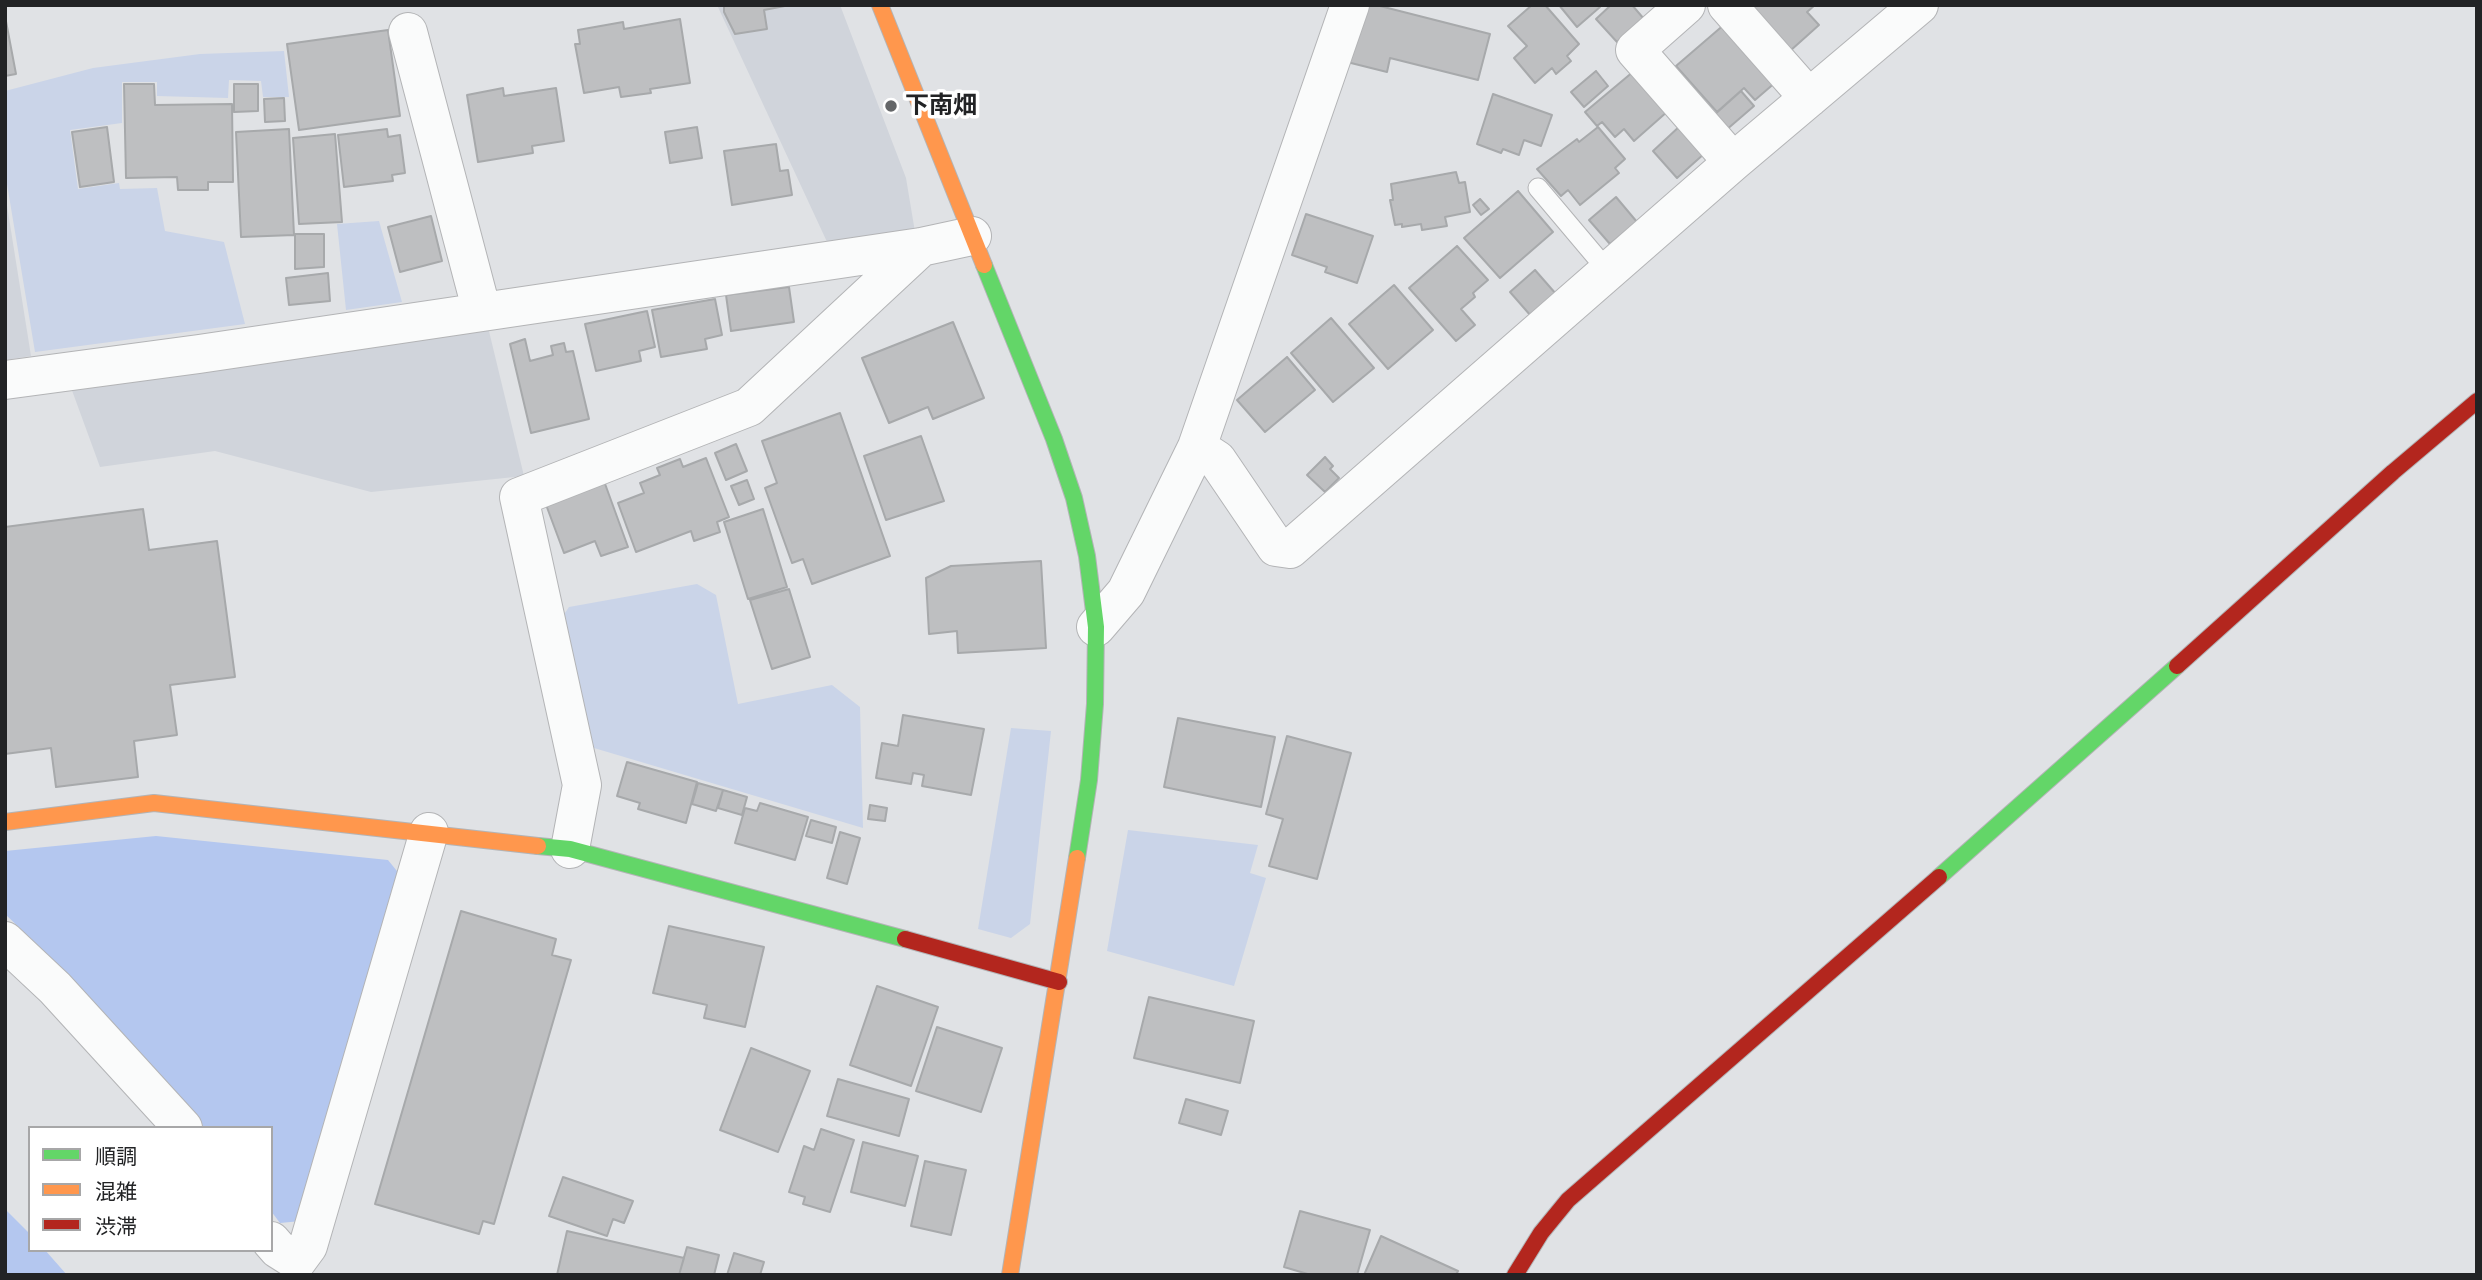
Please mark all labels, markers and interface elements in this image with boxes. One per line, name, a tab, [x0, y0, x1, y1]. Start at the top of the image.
place label: 下南畑	[905, 92, 977, 120]
marker: 下南畑	[883, 98, 899, 114]
legend	[28, 1126, 273, 1252]
text: 順調	[95, 1144, 137, 1169]
text: 混雑	[95, 1179, 137, 1204]
text: 渋滞	[95, 1214, 137, 1239]

